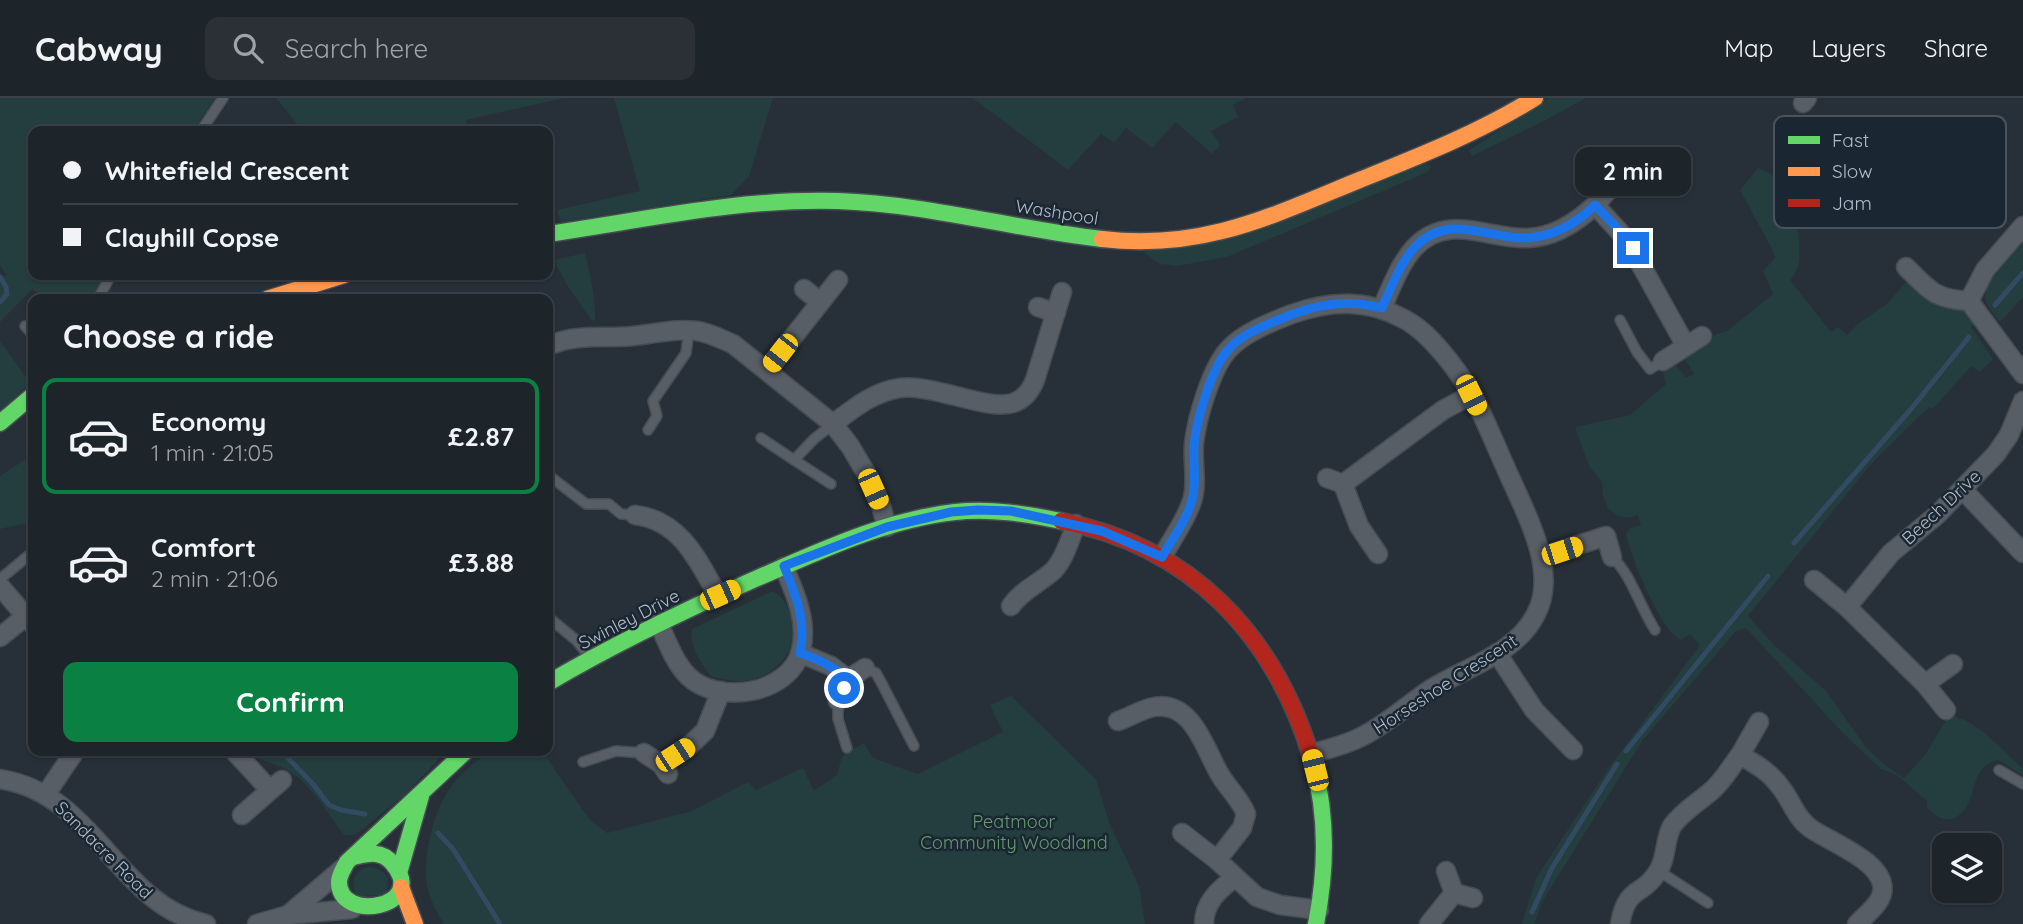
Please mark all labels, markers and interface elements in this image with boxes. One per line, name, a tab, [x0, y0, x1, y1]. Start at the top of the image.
search box	[205, 17, 695, 80]
text: Cabway	[35, 28, 163, 69]
icon: search	[229, 29, 267, 67]
text: Search here	[285, 32, 428, 65]
text: Map	[1724, 33, 1773, 63]
text: Layers	[1811, 33, 1886, 63]
text: Share	[1924, 33, 1988, 63]
legend	[1774, 116, 2006, 228]
text: Fast	[1832, 128, 1869, 152]
callout: 2 min	[1575, 146, 1691, 195]
text: Whitefield Crescent	[105, 154, 350, 187]
text: 2 min	[1603, 157, 1663, 186]
text: Slow	[1832, 159, 1873, 183]
text: Jam	[1832, 191, 1872, 215]
street label: Washpool	[1014, 194, 1100, 230]
text: Clayhill Copse	[105, 221, 279, 254]
route end	[1617, 232, 1649, 264]
text: Choose a ride	[63, 316, 275, 356]
car	[759, 330, 802, 376]
car	[1453, 372, 1490, 418]
icon: car	[67, 405, 130, 468]
text: Economy	[151, 405, 266, 438]
text: £2.87	[448, 420, 514, 453]
text: 1 min · 21:05	[151, 438, 274, 467]
street label: Beech Drive	[1897, 465, 1985, 549]
car	[855, 466, 892, 512]
icon: car	[67, 531, 130, 594]
text: Comfort	[151, 531, 256, 564]
car	[1539, 535, 1586, 567]
text: £3.88	[449, 546, 514, 579]
text: 2 min · 21:06	[151, 564, 278, 593]
car	[697, 577, 744, 613]
street label: Swinley Drive	[575, 584, 683, 654]
street label: Horseshoe Crescent	[1369, 629, 1521, 739]
button: Confirm	[63, 662, 518, 742]
route start	[828, 672, 860, 704]
car	[652, 735, 699, 775]
car	[1300, 747, 1331, 793]
street label: Sandacre Road	[50, 796, 158, 904]
park label: Peatmoor Community Woodland	[920, 810, 1108, 854]
map controls	[1932, 833, 2002, 903]
button: layers	[1932, 833, 2002, 903]

